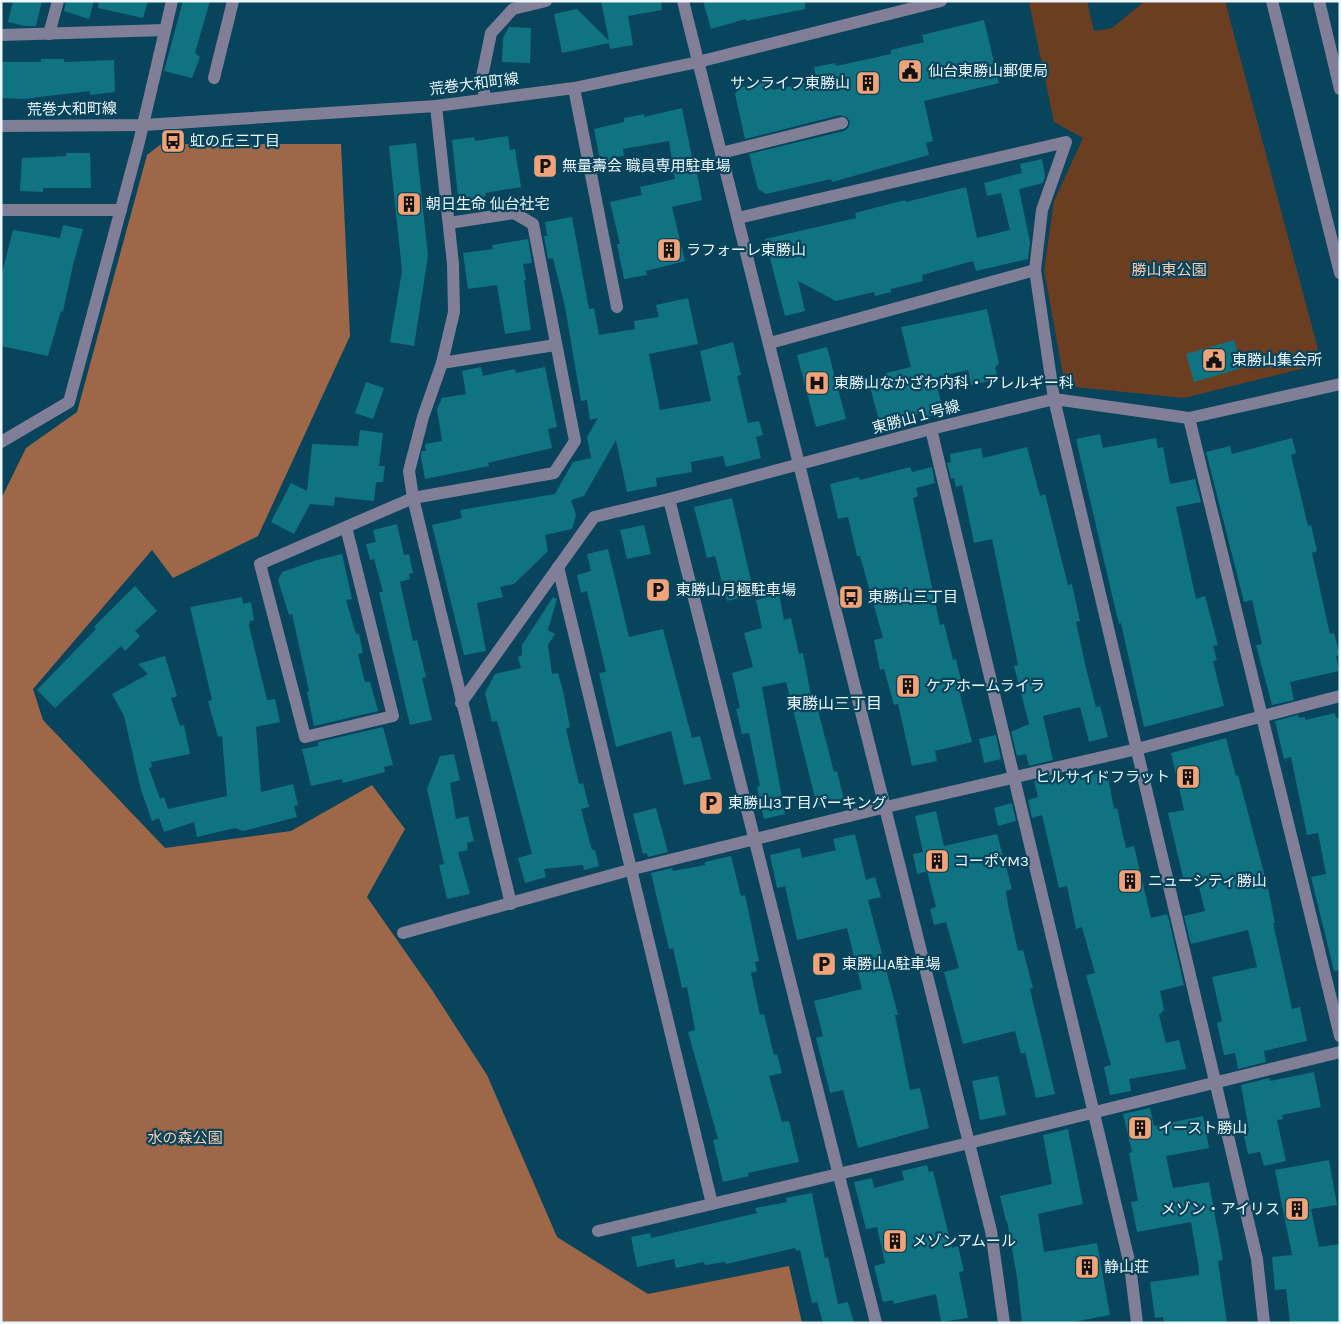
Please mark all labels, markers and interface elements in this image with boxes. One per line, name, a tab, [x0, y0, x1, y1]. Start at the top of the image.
public building icon: 仙台東勝山郵便局	[897, 58, 923, 84]
place label: 仙台東勝山郵便局	[928, 62, 1048, 80]
street label: 荒巻大和町線	[428, 70, 520, 98]
building icon: サンライフ東勝山	[855, 70, 881, 96]
place label: サンライフ東勝山	[730, 74, 850, 92]
street label: 荒巻大和町線	[27, 99, 117, 119]
bus stop icon: 虹の丘三丁目	[160, 128, 186, 154]
place label: 虹の丘三丁目	[190, 132, 280, 150]
parking icon: 無量壽会 職員専用駐車場	[532, 153, 558, 179]
place label: 無量壽会 職員専用駐車場	[562, 157, 731, 175]
building icon: 朝日生命 仙台社宅	[396, 191, 422, 217]
place label: 朝日生命 仙台社宅	[426, 195, 550, 213]
building icon: ラフォーレ東勝山	[656, 237, 682, 263]
place label: ラフォーレ東勝山	[686, 241, 806, 259]
park label: 勝山東公園	[1131, 261, 1207, 279]
public building icon: 東勝山集会所	[1201, 347, 1227, 373]
place label: 東勝山集会所	[1232, 351, 1322, 369]
hospital icon: 東勝山なかざわ内科・アレルギー科	[804, 370, 830, 396]
place label: 東勝山なかざわ内科・アレルギー科	[834, 374, 1074, 392]
street label: 東勝山１号線	[870, 397, 962, 437]
parking icon: 東勝山月極駐車場	[645, 577, 671, 603]
place label: 東勝山月極駐車場	[676, 581, 796, 599]
bus stop icon: 東勝山三丁目	[838, 584, 864, 610]
place label: 東勝山三丁目	[868, 588, 958, 606]
building icon: ケアホームライラ	[895, 673, 921, 699]
place label: ケアホームライラ	[926, 677, 1045, 695]
district label: 東勝山三丁目	[786, 694, 882, 713]
building icon: ヒルサイドフラット	[1175, 764, 1201, 790]
place label: ヒルサイドフラット	[1035, 768, 1170, 786]
parking icon: 東勝山3丁目パーキング	[698, 790, 724, 816]
place label: 東勝山3丁目パーキング	[728, 794, 886, 812]
building icon: コーポYM3	[924, 848, 950, 874]
place label: コーポYM3	[954, 852, 1029, 870]
building icon: ニューシティ勝山	[1117, 868, 1143, 894]
place label: ニューシティ勝山	[1148, 872, 1267, 890]
parking icon: 東勝山A駐車場	[811, 951, 837, 977]
place label: 東勝山A駐車場	[842, 955, 941, 973]
building icon: イースト勝山	[1127, 1115, 1153, 1141]
place label: イースト勝山	[1158, 1119, 1247, 1137]
park label: 水の森公園	[147, 1129, 223, 1147]
building icon: メゾン・アイリス	[1284, 1196, 1310, 1222]
place label: メゾン・アイリス	[1161, 1200, 1280, 1218]
building icon: メゾンアムール	[882, 1228, 908, 1254]
place label: メゾンアムール	[912, 1232, 1016, 1250]
building icon: 静山荘	[1074, 1254, 1100, 1280]
place label: 静山荘	[1104, 1258, 1149, 1276]

